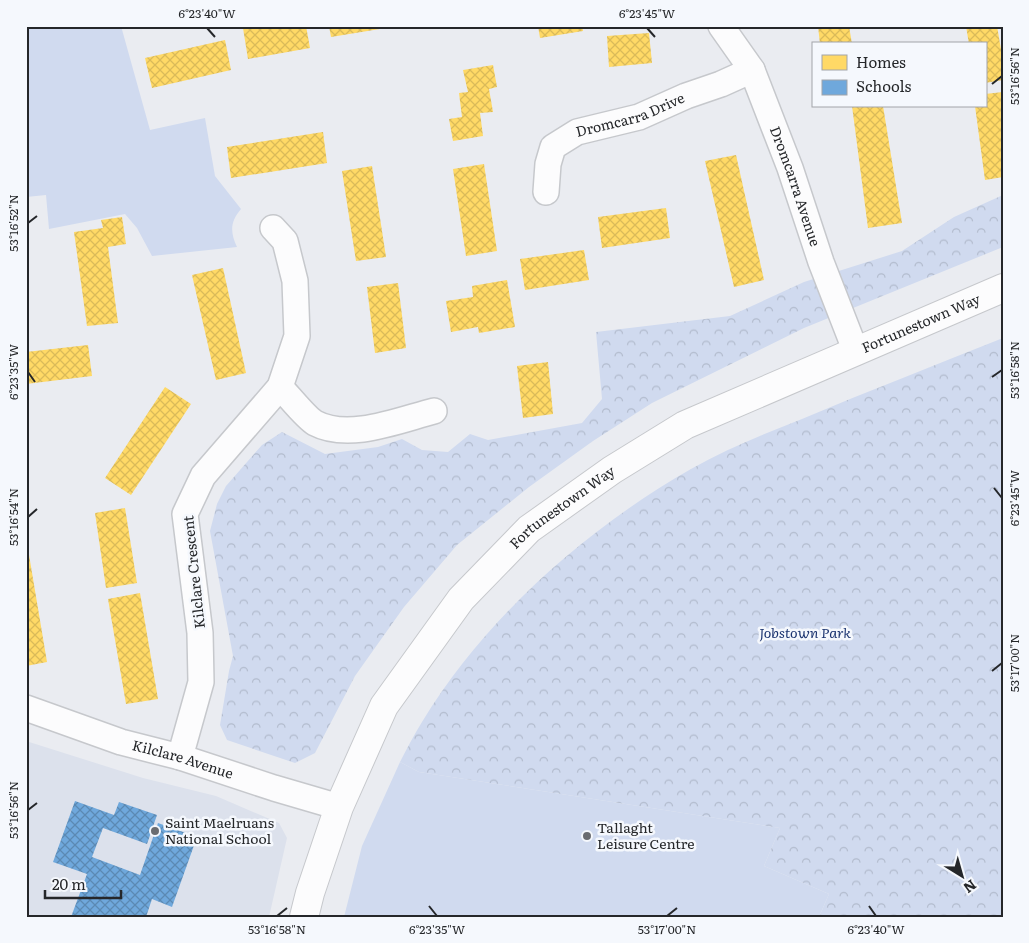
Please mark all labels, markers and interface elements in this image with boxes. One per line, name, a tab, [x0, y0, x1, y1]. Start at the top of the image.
text: 6°23'40"W	[178, 4, 236, 22]
text: 6°23'45"W	[619, 4, 675, 22]
legend	[812, 42, 986, 108]
text: 53°16'56"N	[1005, 47, 1023, 105]
text: Homes	[856, 50, 906, 73]
text: Schools	[856, 74, 912, 97]
street label: Dromcarra Drive	[574, 87, 687, 141]
street label: Dromcarra Avenue	[766, 123, 826, 249]
text: 53°16'52"N	[4, 194, 22, 252]
street label: Fortunestown Way	[858, 288, 984, 357]
text: 53°16'58"N	[1005, 341, 1023, 399]
text: 6°23'35"W	[4, 344, 22, 400]
street label: Fortunestown Way	[504, 460, 619, 553]
text: 6°23'45"W	[1005, 470, 1023, 526]
text: 53°16'54"N	[4, 488, 22, 546]
street label: Kilclare Crescent	[177, 514, 209, 630]
park label: Jobstown Park	[759, 622, 851, 642]
text: 53°17'00"N	[1005, 634, 1023, 692]
street label: Kilclare Avenue	[130, 734, 236, 783]
text: 53°16'56"N	[4, 781, 22, 839]
place label: Saint Maelruans National School	[165, 812, 274, 848]
place label: Tallaght Leisure Centre	[597, 817, 694, 853]
marker: Saint Maelruans National School	[149, 825, 161, 837]
marker: Tallaght Leisure Centre	[581, 830, 593, 842]
north arrow	[936, 850, 986, 900]
scale bar	[45, 868, 121, 900]
text: 20 m	[52, 872, 86, 895]
text: N	[960, 876, 981, 899]
text: 53°16'58"N	[248, 920, 306, 938]
text: 6°23'35"W	[409, 920, 465, 938]
text: 53°17'00"N	[638, 920, 696, 938]
text: 6°23'40"W	[847, 920, 905, 938]

